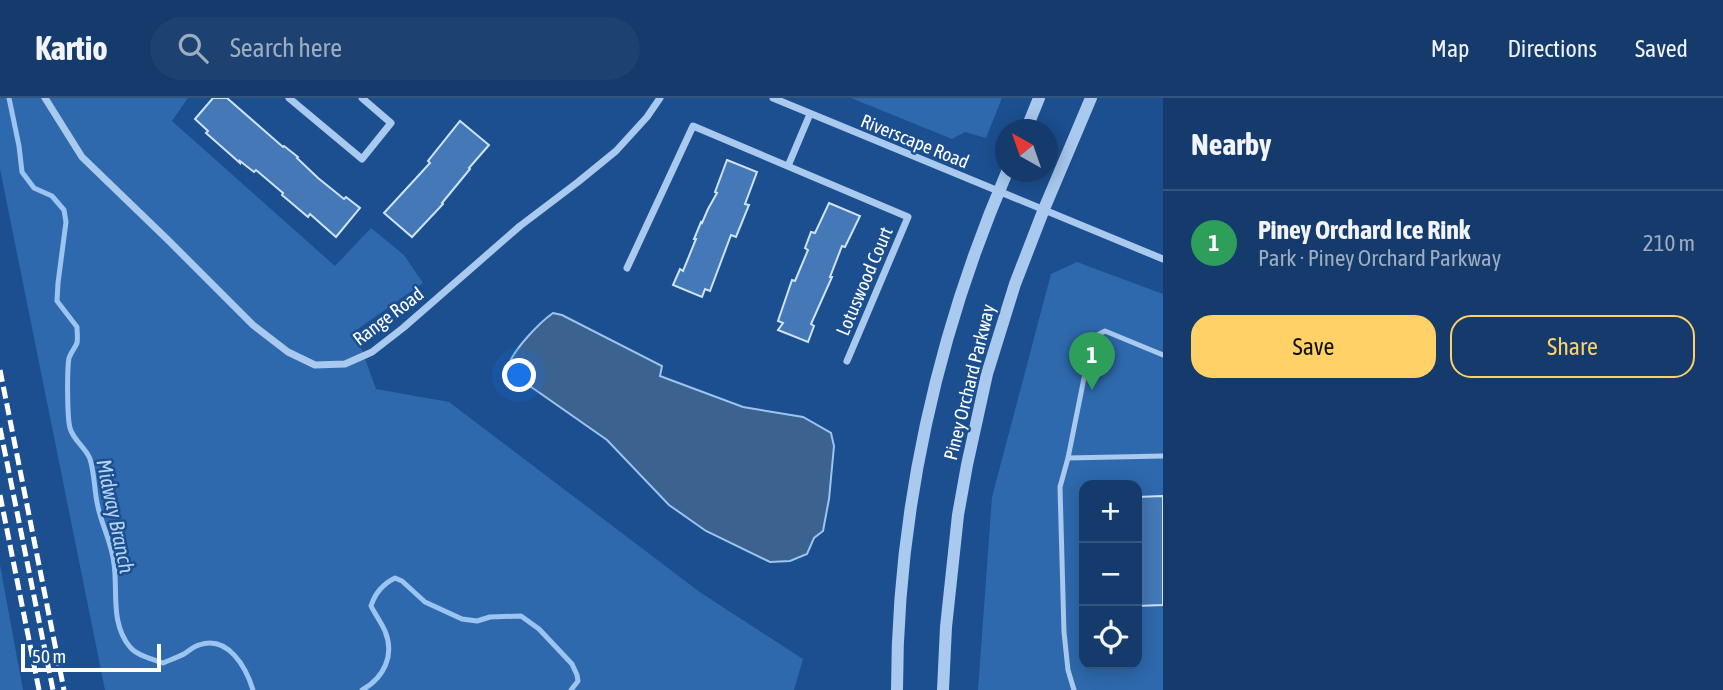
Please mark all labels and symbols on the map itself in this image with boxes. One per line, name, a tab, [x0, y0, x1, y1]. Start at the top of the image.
street label: Riverscape Road	[858, 109, 972, 173]
north arrow	[995, 119, 1058, 182]
street label: Lotuswood Court	[831, 223, 897, 339]
street label: Range Road	[348, 282, 428, 350]
street label: Piney Orchard Parkway	[939, 302, 999, 462]
pin: 1	[1069, 332, 1115, 390]
your location	[502, 358, 536, 392]
water label: Midway Branch	[92, 457, 140, 575]
scale bar	[21, 641, 161, 673]

